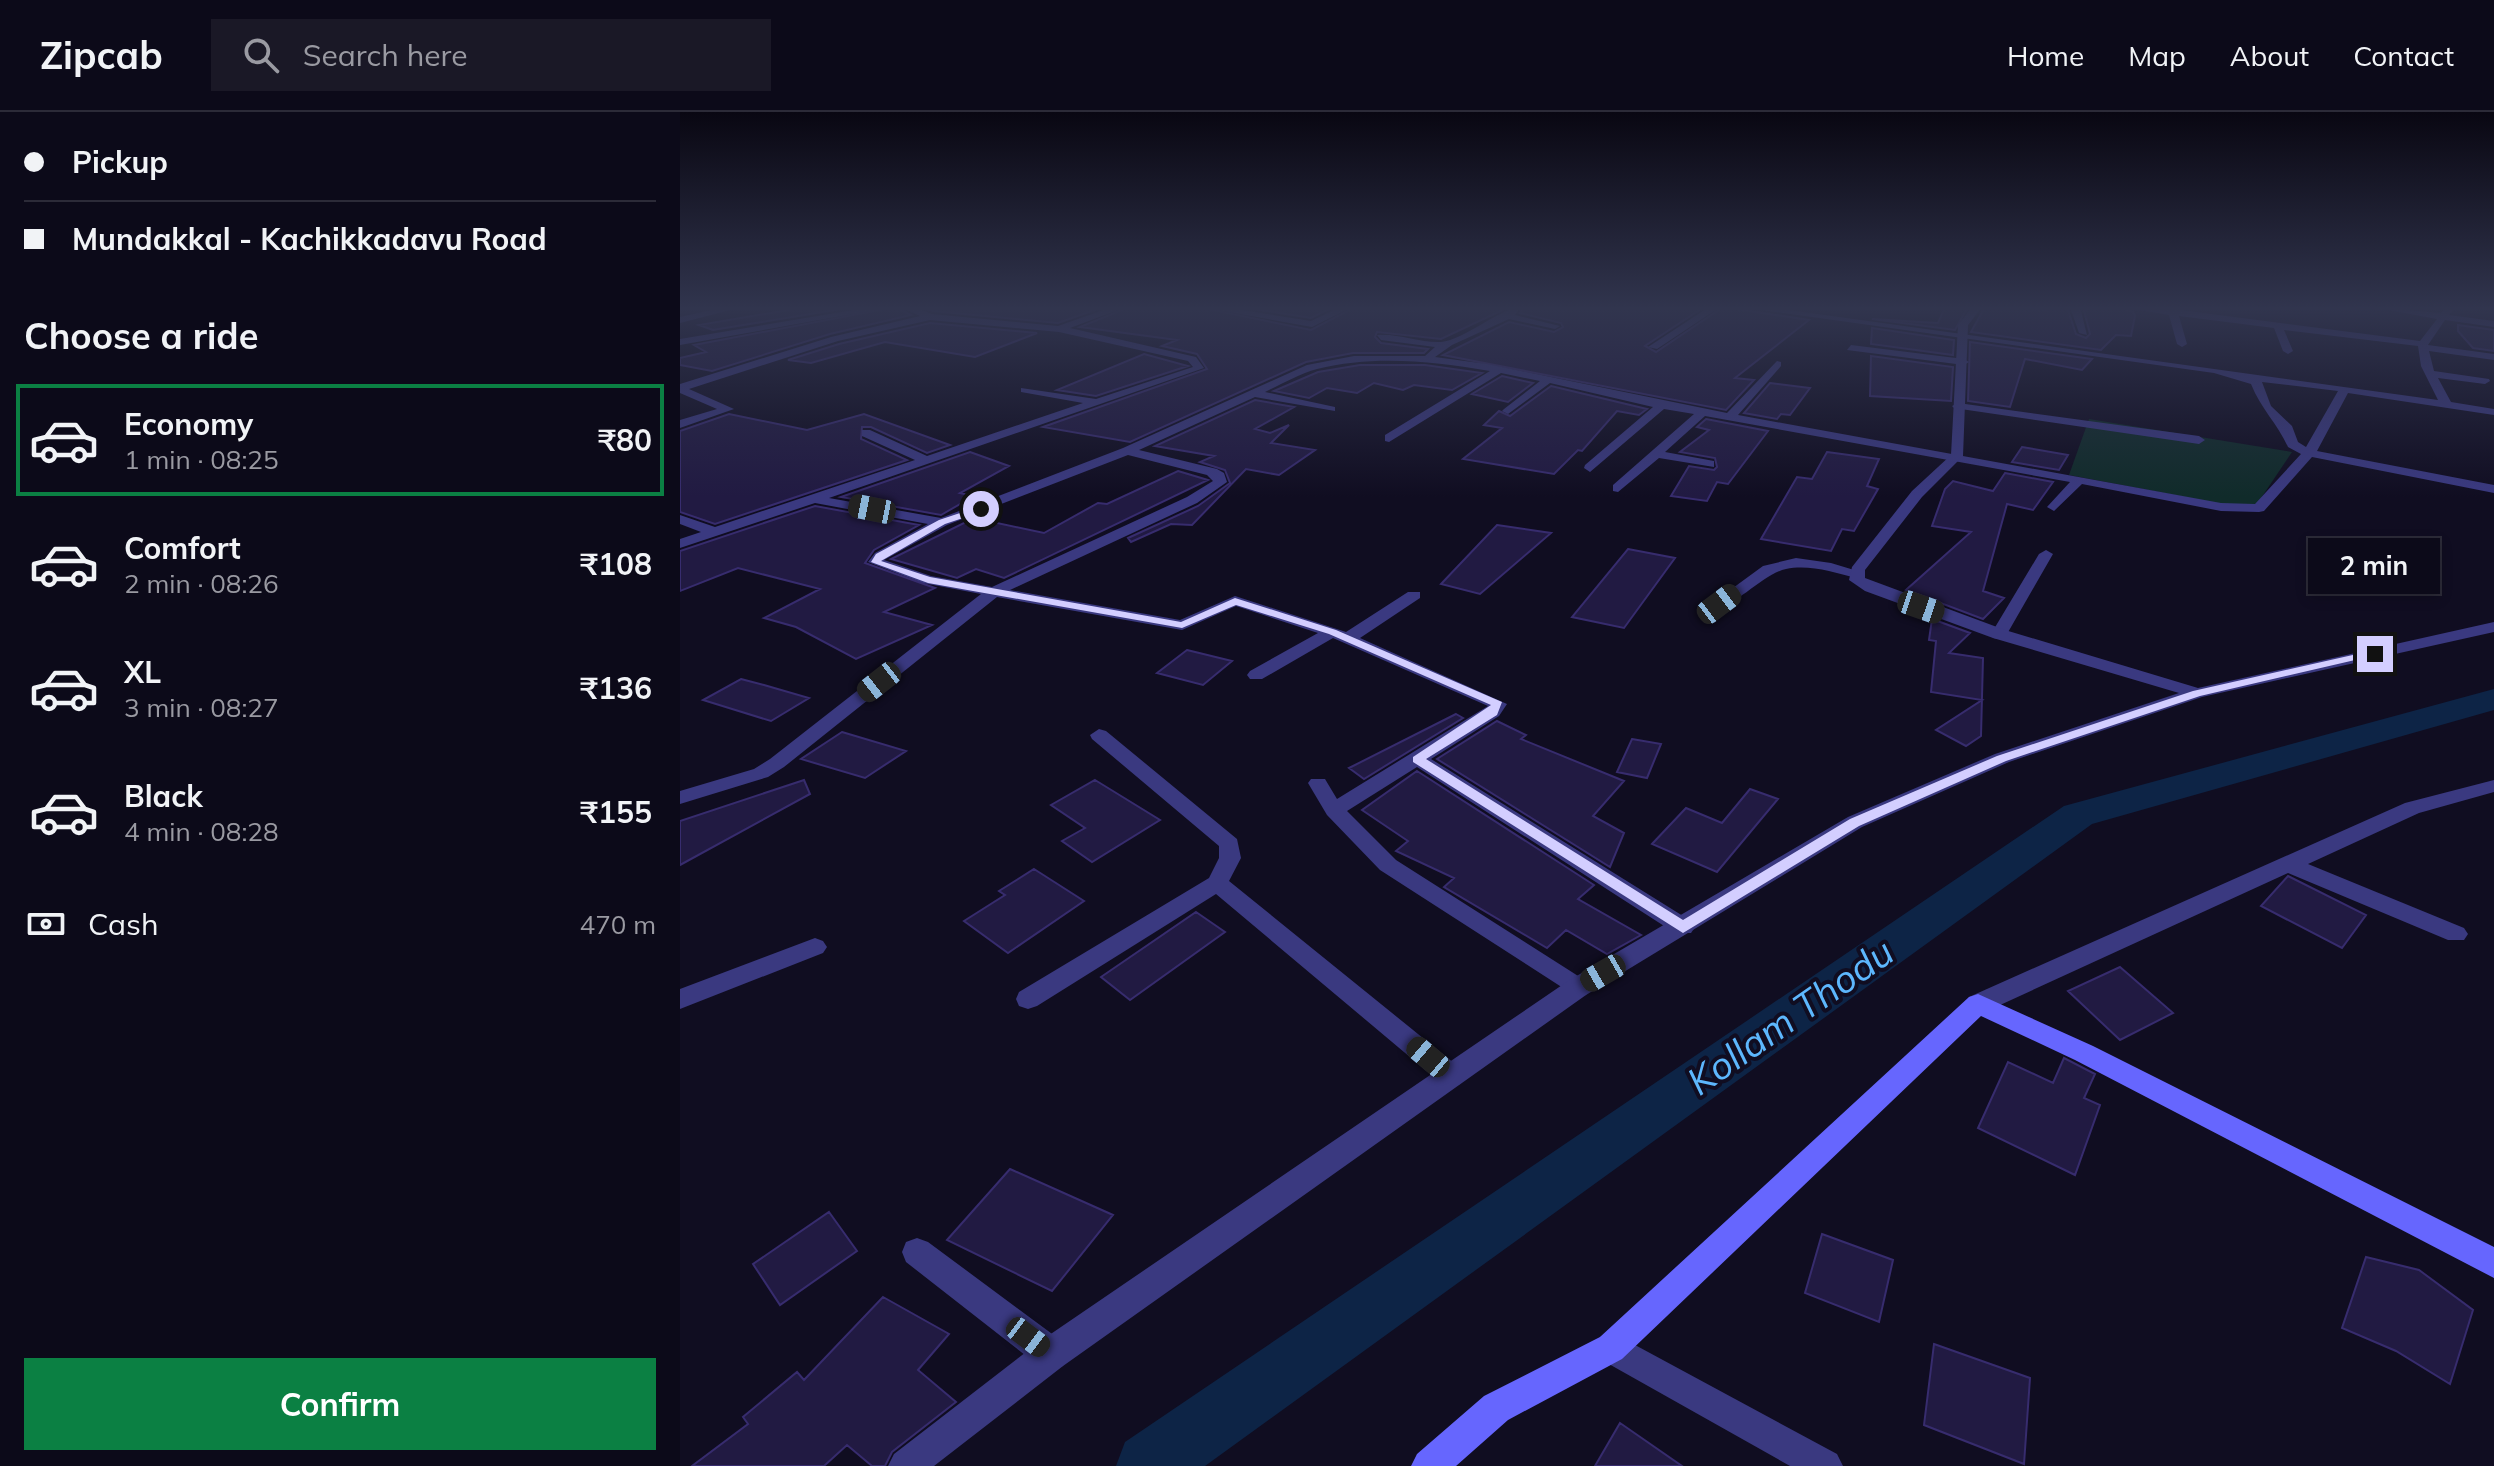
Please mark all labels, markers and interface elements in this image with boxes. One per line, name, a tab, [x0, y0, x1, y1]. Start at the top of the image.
search box	[211, 19, 771, 91]
text: Zipcab	[40, 31, 163, 79]
icon: search	[239, 33, 283, 77]
text: Search here	[303, 36, 468, 74]
text: Home	[2007, 38, 2084, 73]
text: Map	[2128, 38, 2186, 73]
text: About	[2230, 38, 2309, 73]
text: Contact	[2353, 38, 2454, 73]
text: Pickup	[72, 143, 168, 181]
text: Mundakkal - Kachikkadavu Road	[72, 220, 547, 258]
text: Choose a ride	[24, 313, 258, 358]
icon: car	[28, 404, 100, 476]
text: Economy	[124, 405, 253, 443]
text: ₹80	[598, 421, 652, 459]
text: 1 min · 08:25	[124, 443, 279, 476]
route start	[963, 491, 999, 527]
car	[846, 493, 898, 525]
icon: car	[28, 528, 100, 600]
text: Comfort	[124, 529, 241, 567]
callout: 2 min	[2309, 538, 2441, 594]
text: ₹108	[580, 545, 652, 583]
text: 2 min	[2340, 549, 2408, 582]
text: 2 min · 08:26	[124, 567, 279, 600]
car	[1693, 580, 1745, 628]
car	[1894, 588, 1948, 626]
route end	[2357, 636, 2393, 672]
icon: car	[28, 652, 100, 724]
text: XL	[124, 653, 161, 691]
car	[853, 658, 905, 706]
text: ₹136	[580, 669, 652, 707]
text: 3 min · 08:27	[124, 691, 279, 724]
icon: car	[28, 776, 100, 848]
text: Black	[124, 777, 203, 815]
text: ₹155	[580, 793, 652, 831]
text: 4 min · 08:28	[124, 815, 279, 848]
icon: cash	[24, 902, 68, 946]
text: Cash	[88, 905, 159, 943]
text: 470 m	[580, 908, 656, 941]
water label: Kollam Thodu	[1677, 927, 1903, 1105]
car	[1576, 951, 1630, 995]
car	[1402, 1032, 1454, 1082]
car	[1002, 1313, 1054, 1361]
button: Confirm	[24, 1358, 656, 1450]

